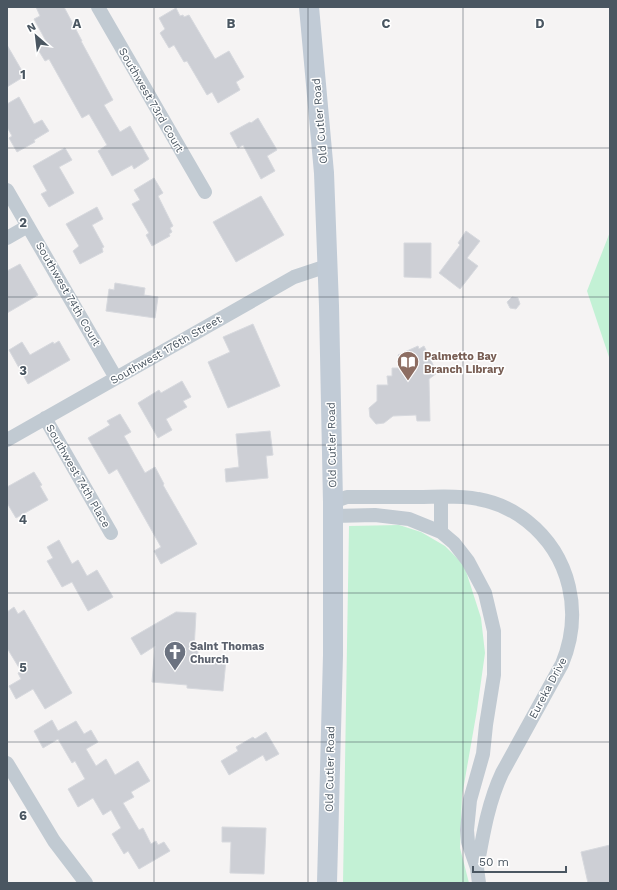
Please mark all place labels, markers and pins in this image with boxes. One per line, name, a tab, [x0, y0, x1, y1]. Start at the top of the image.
library icon: Palmetto Bay Branch Library	[395, 349, 421, 382]
place label: Palmetto Bay Branch Library	[424, 350, 505, 376]
church icon: Saint Thomas Church	[162, 639, 188, 672]
place label: Saint Thomas Church	[190, 640, 264, 666]

